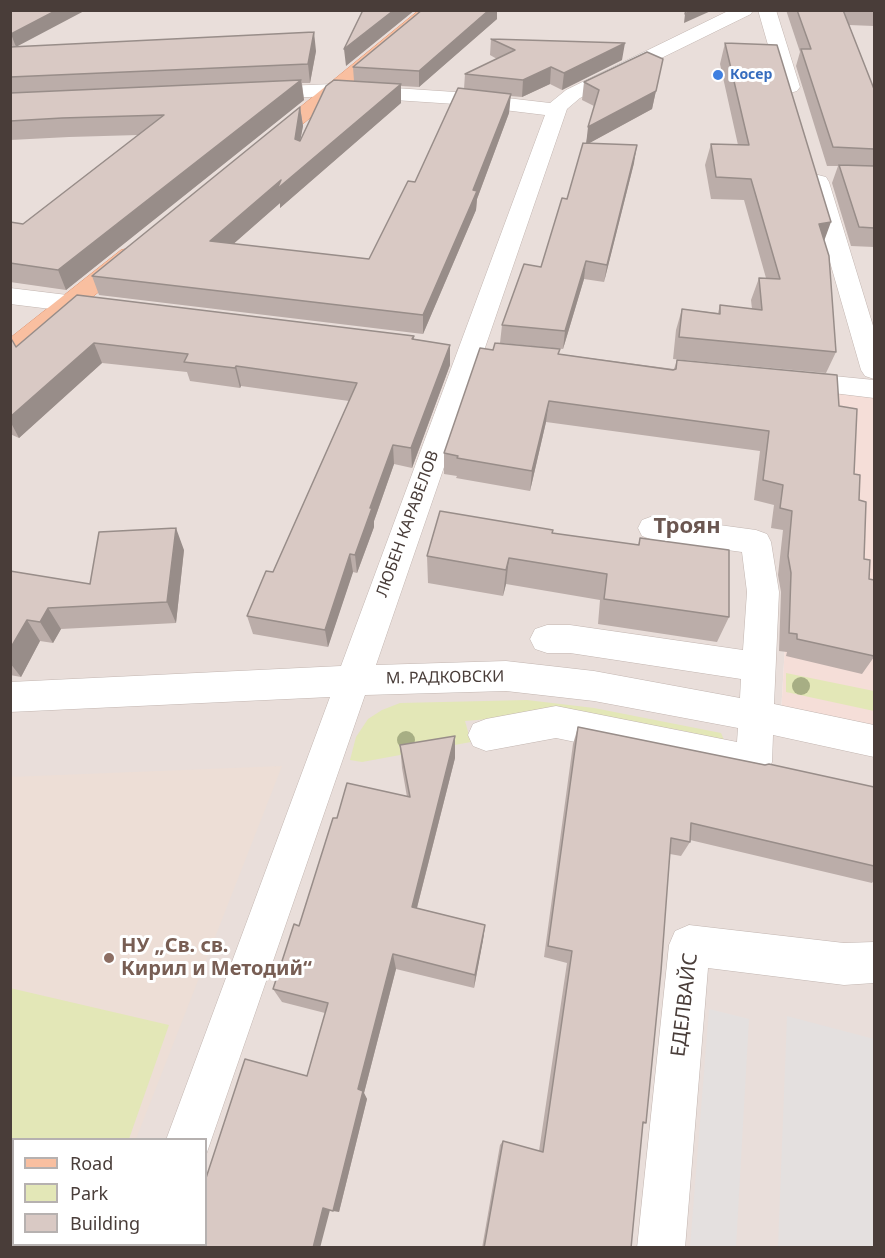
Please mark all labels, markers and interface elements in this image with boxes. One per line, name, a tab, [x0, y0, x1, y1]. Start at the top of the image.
place label: Косер	[730, 67, 772, 83]
marker: Косер	[711, 68, 725, 82]
street label: ЛЮБЕН КАРАВЕЛОВ	[373, 448, 443, 600]
district label: Троян	[653, 514, 721, 540]
street label: М. РАДКОВСКИ	[386, 667, 504, 689]
place label: НУ „Св. св. Кирил и Методий“	[121, 934, 312, 981]
marker: НУ „Св. св. Кирил и Методий“	[102, 951, 116, 965]
street label: ЕДЕЛВАЙС	[667, 952, 703, 1058]
legend	[12, 1138, 207, 1246]
text: Road	[70, 1151, 113, 1175]
text: Park	[70, 1181, 108, 1205]
text: Building	[70, 1211, 140, 1235]

